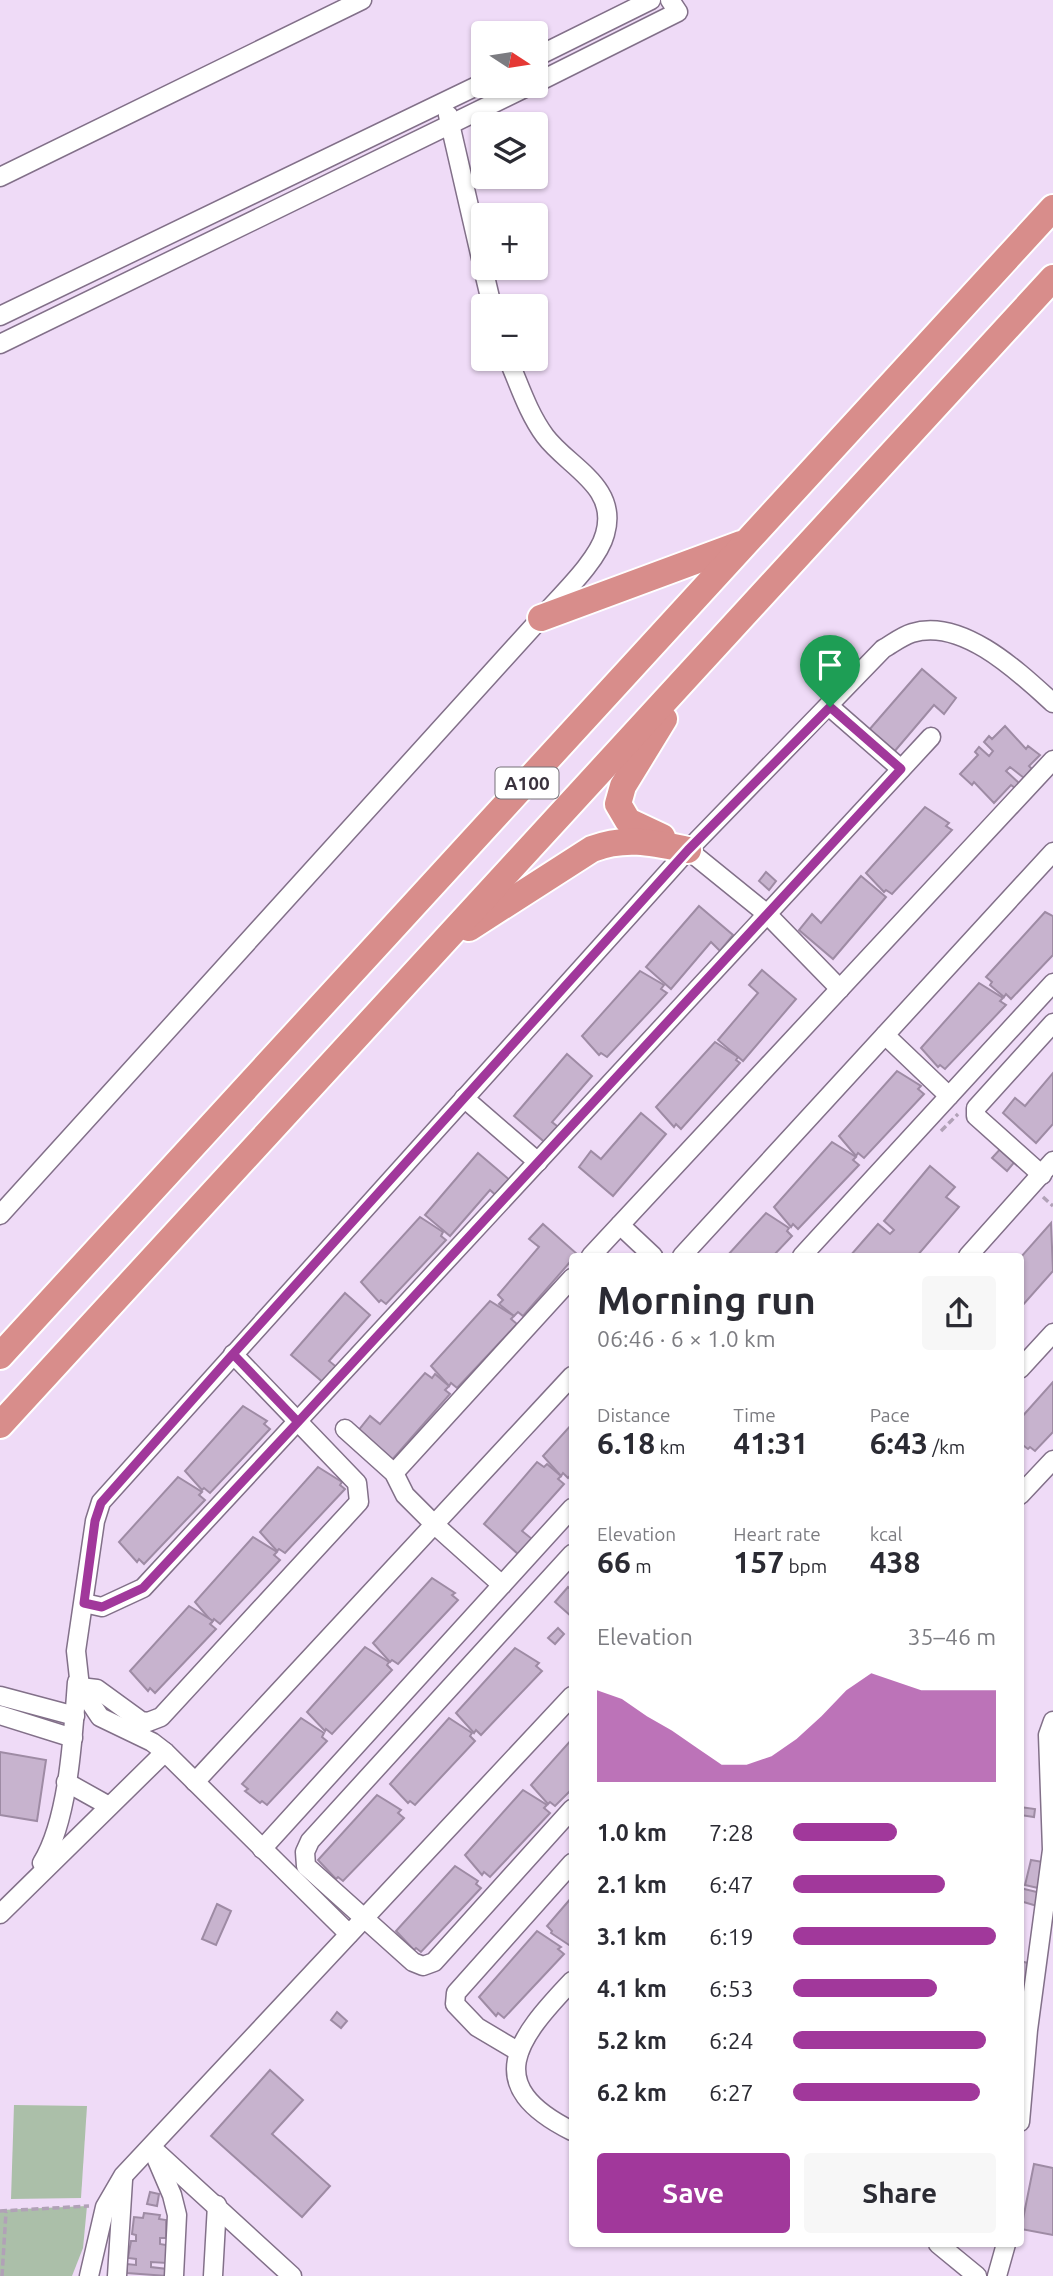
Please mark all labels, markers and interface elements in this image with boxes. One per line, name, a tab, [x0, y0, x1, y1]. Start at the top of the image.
north arrow	[471, 21, 548, 98]
map controls	[471, 21, 548, 371]
button: layers	[471, 112, 548, 189]
button: +	[471, 203, 548, 280]
button: −	[471, 294, 548, 371]
pin	[800, 635, 860, 707]
icon: arrive	[811, 646, 849, 684]
road number: A100	[496, 768, 558, 798]
button: share	[922, 1276, 996, 1350]
text: Morning run	[597, 1279, 816, 1321]
text: 06:46 · 6 × 1.0 km	[597, 1326, 776, 1351]
text: Distance	[597, 1404, 671, 1426]
text: Time	[733, 1404, 776, 1426]
text: Pace	[870, 1404, 910, 1426]
text: 6.18	[597, 1426, 655, 1460]
text: 41:31	[733, 1426, 808, 1460]
text: 6:43	[870, 1426, 928, 1460]
text: km	[655, 1436, 685, 1458]
text: /km	[928, 1436, 965, 1458]
text: Elevation	[597, 1523, 676, 1545]
text: Heart rate	[733, 1523, 821, 1545]
text: kcal	[870, 1523, 902, 1545]
text: 66	[597, 1545, 631, 1579]
text: 157	[733, 1545, 784, 1579]
text: 438	[870, 1545, 920, 1579]
text: m	[631, 1555, 652, 1577]
text: bpm	[784, 1555, 827, 1577]
text: Elevation	[597, 1624, 693, 1649]
text: 35–46 m	[908, 1624, 996, 1649]
text: 1.0 km	[597, 1820, 667, 1845]
text: 7:28	[709, 1820, 754, 1845]
text: 2.1 km	[597, 1872, 667, 1897]
text: 6:47	[709, 1872, 754, 1897]
text: 3.1 km	[597, 1924, 667, 1949]
text: 6:19	[709, 1924, 754, 1949]
text: 4.1 km	[597, 1976, 667, 2001]
text: 6:53	[709, 1976, 754, 2001]
text: 5.2 km	[597, 2028, 667, 2053]
text: 6:24	[709, 2028, 754, 2053]
text: 6.2 km	[597, 2080, 667, 2105]
text: 6:27	[709, 2080, 754, 2105]
button: Save	[597, 2153, 790, 2233]
button: Share	[804, 2153, 996, 2233]

